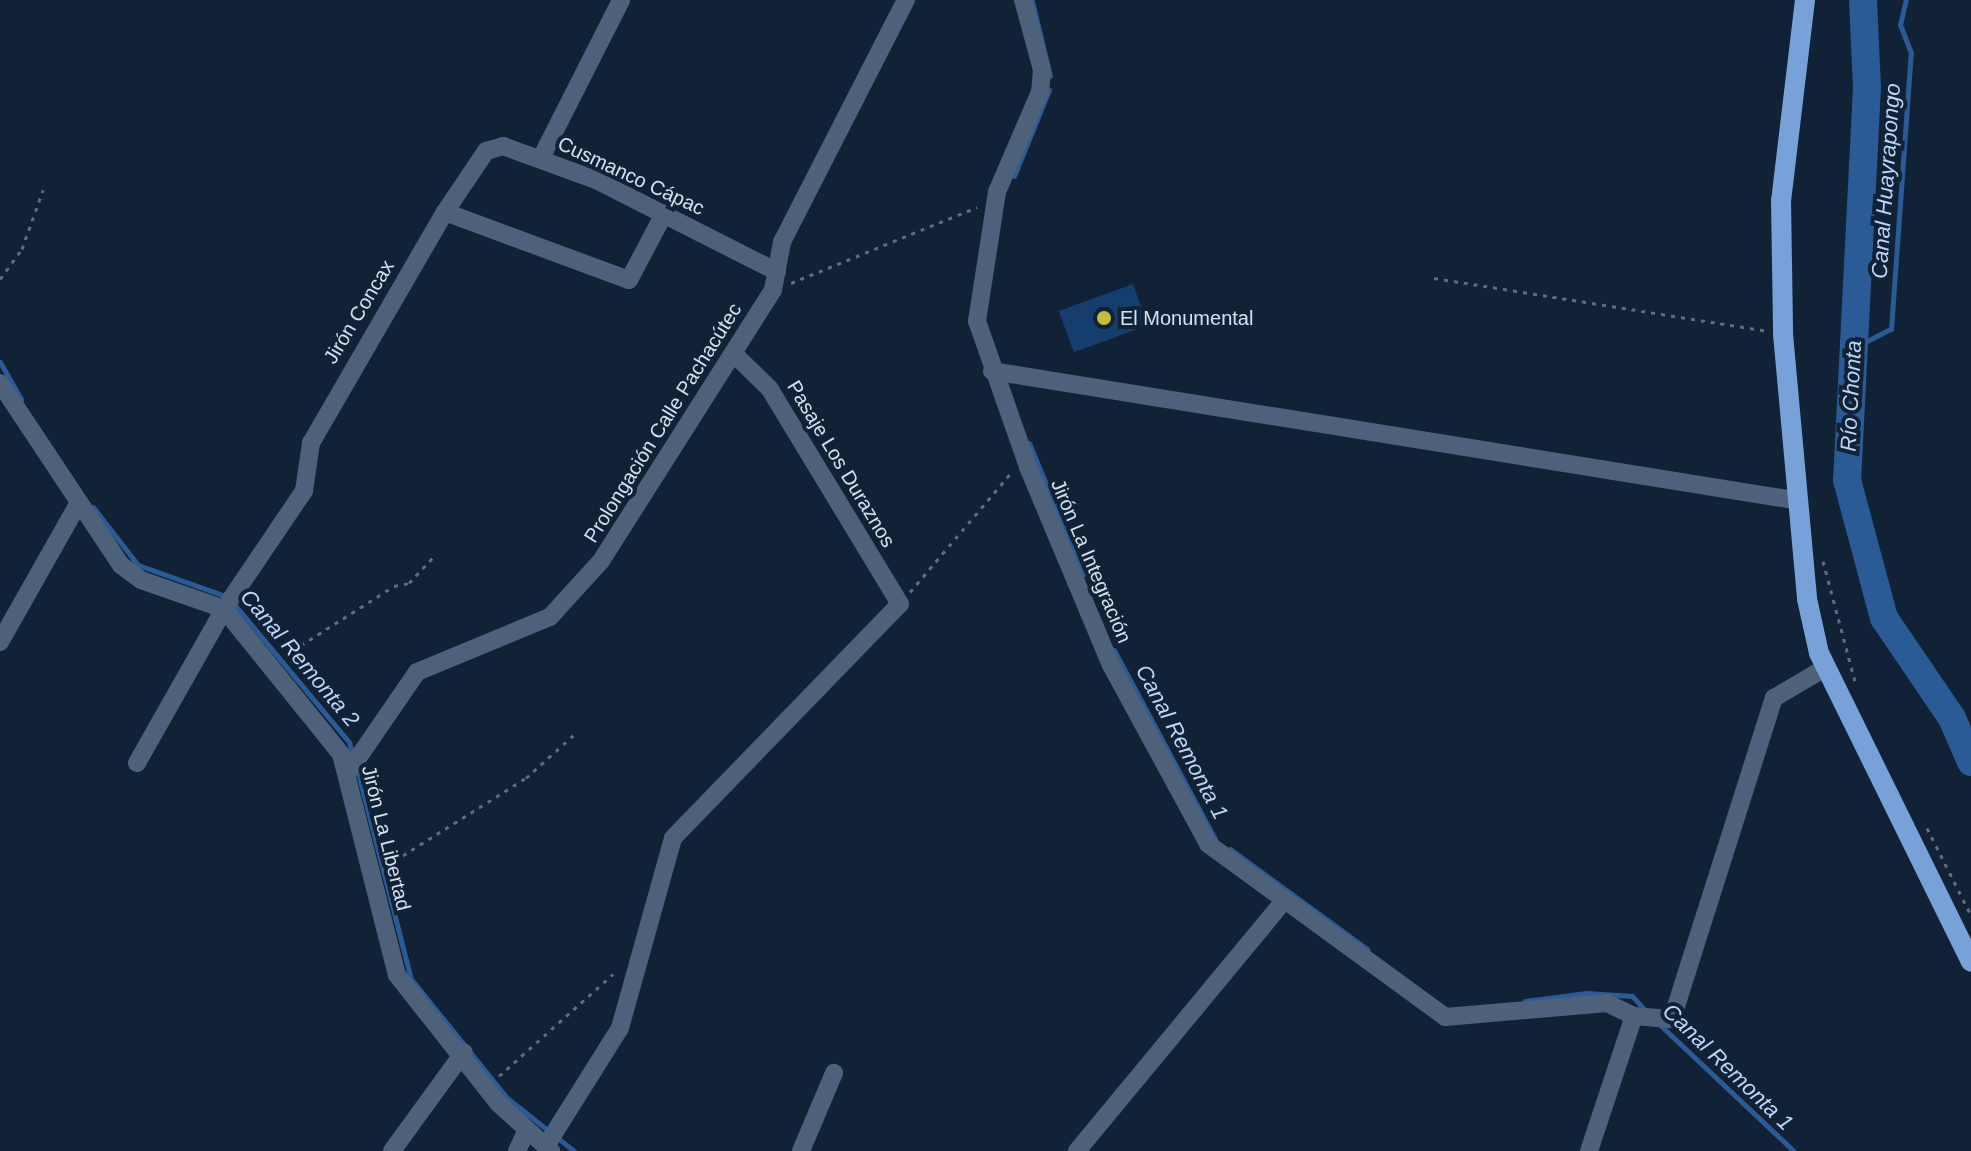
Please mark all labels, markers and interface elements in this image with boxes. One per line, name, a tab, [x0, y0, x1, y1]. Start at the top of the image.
water label: Canal Huayrapongo	[1866, 82, 1906, 280]
street label: Cusmanco Cápac	[554, 132, 708, 220]
street label: Jirón Concax	[319, 256, 399, 368]
street label: Prolongación Calle Pachacútec	[579, 299, 747, 547]
place label: El Monumental	[1120, 306, 1253, 330]
marker: El Monumental	[1095, 309, 1113, 327]
water label: Río Chonta	[1835, 340, 1867, 452]
street label: Pasaje Los Duraznos	[782, 376, 900, 552]
street label: Jirón La Integración	[1046, 475, 1136, 647]
water label: Canal Remonta 2	[235, 584, 365, 732]
water label: Canal Remonta 1	[1130, 660, 1234, 824]
street label: Jirón La Libertad	[356, 763, 416, 913]
water label: Canal Remonta 1	[1657, 998, 1799, 1136]

